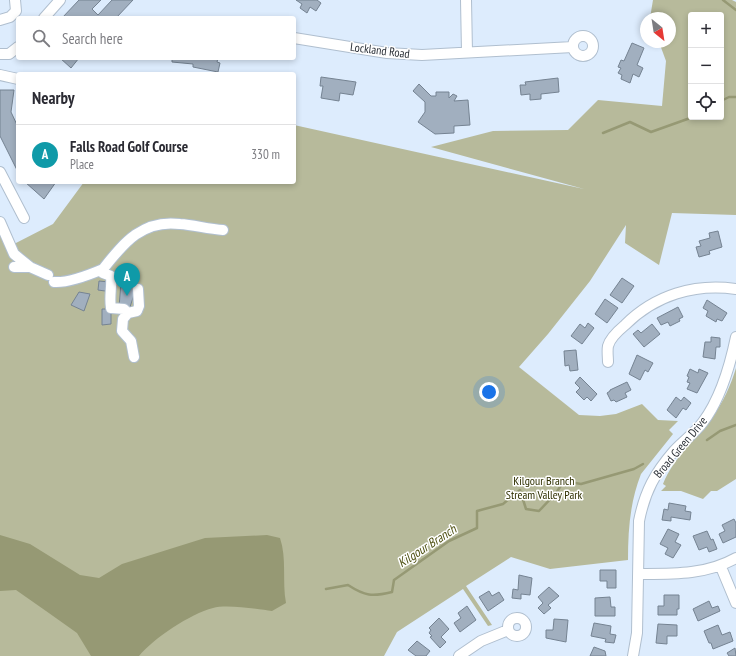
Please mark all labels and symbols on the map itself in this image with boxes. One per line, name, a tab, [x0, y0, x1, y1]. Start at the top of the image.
north arrow	[640, 12, 676, 48]
street label: Lockland Road	[349, 39, 411, 61]
pin: A	[114, 263, 140, 296]
your location	[479, 382, 499, 402]
street label: Broad Green Drive	[650, 413, 710, 481]
park label: Kilgour Branch Stream Valley Park	[506, 473, 582, 502]
water label: Kilgour Branch	[395, 520, 461, 571]

